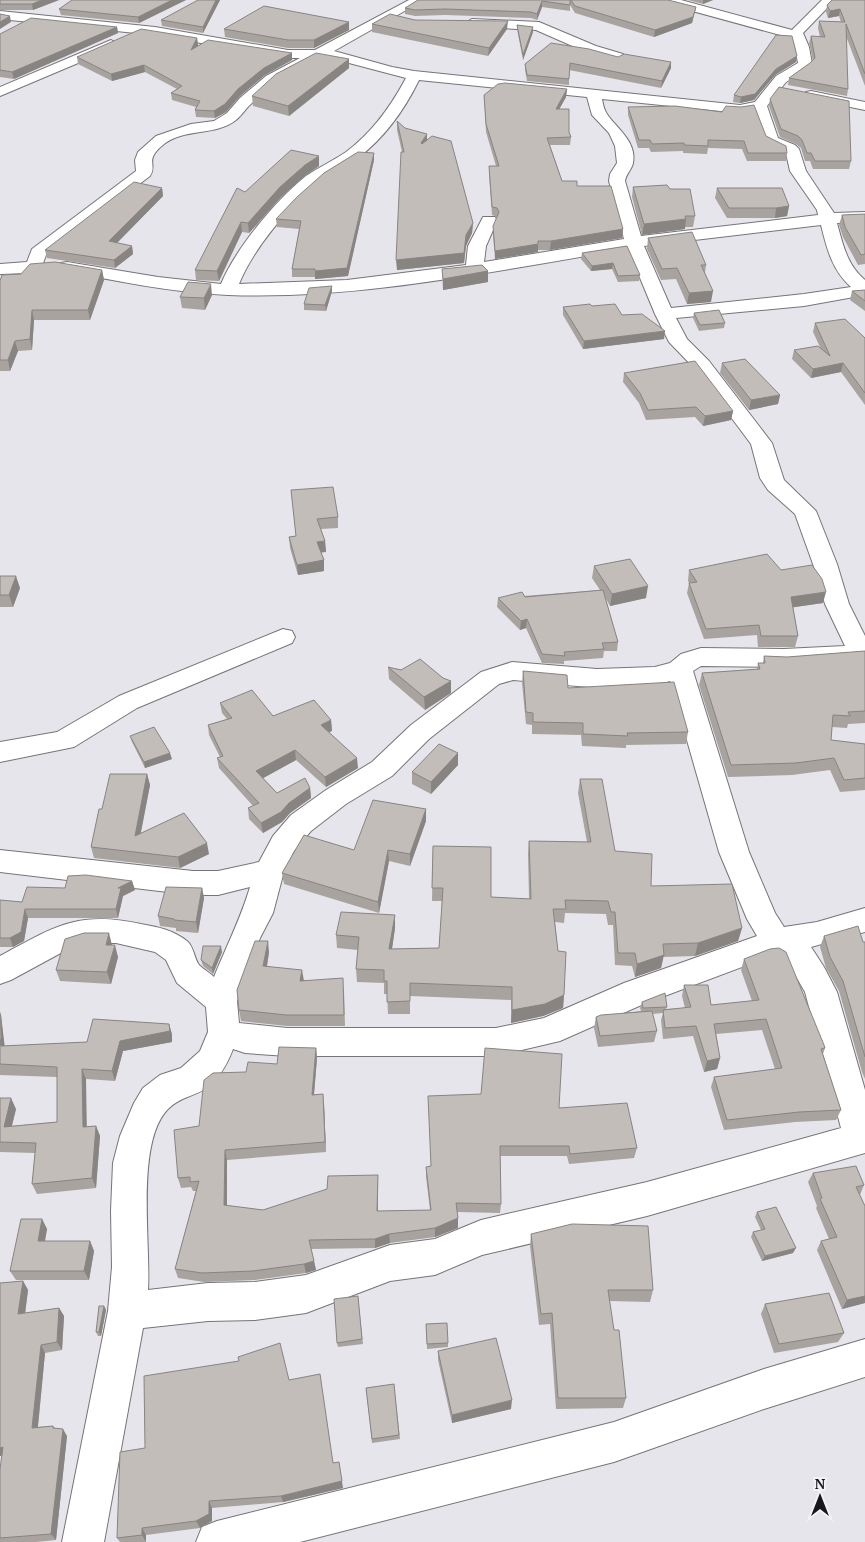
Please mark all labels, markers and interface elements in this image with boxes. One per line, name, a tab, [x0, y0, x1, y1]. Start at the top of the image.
north arrow	[795, 1472, 845, 1522]
text: N	[815, 1474, 826, 1493]

